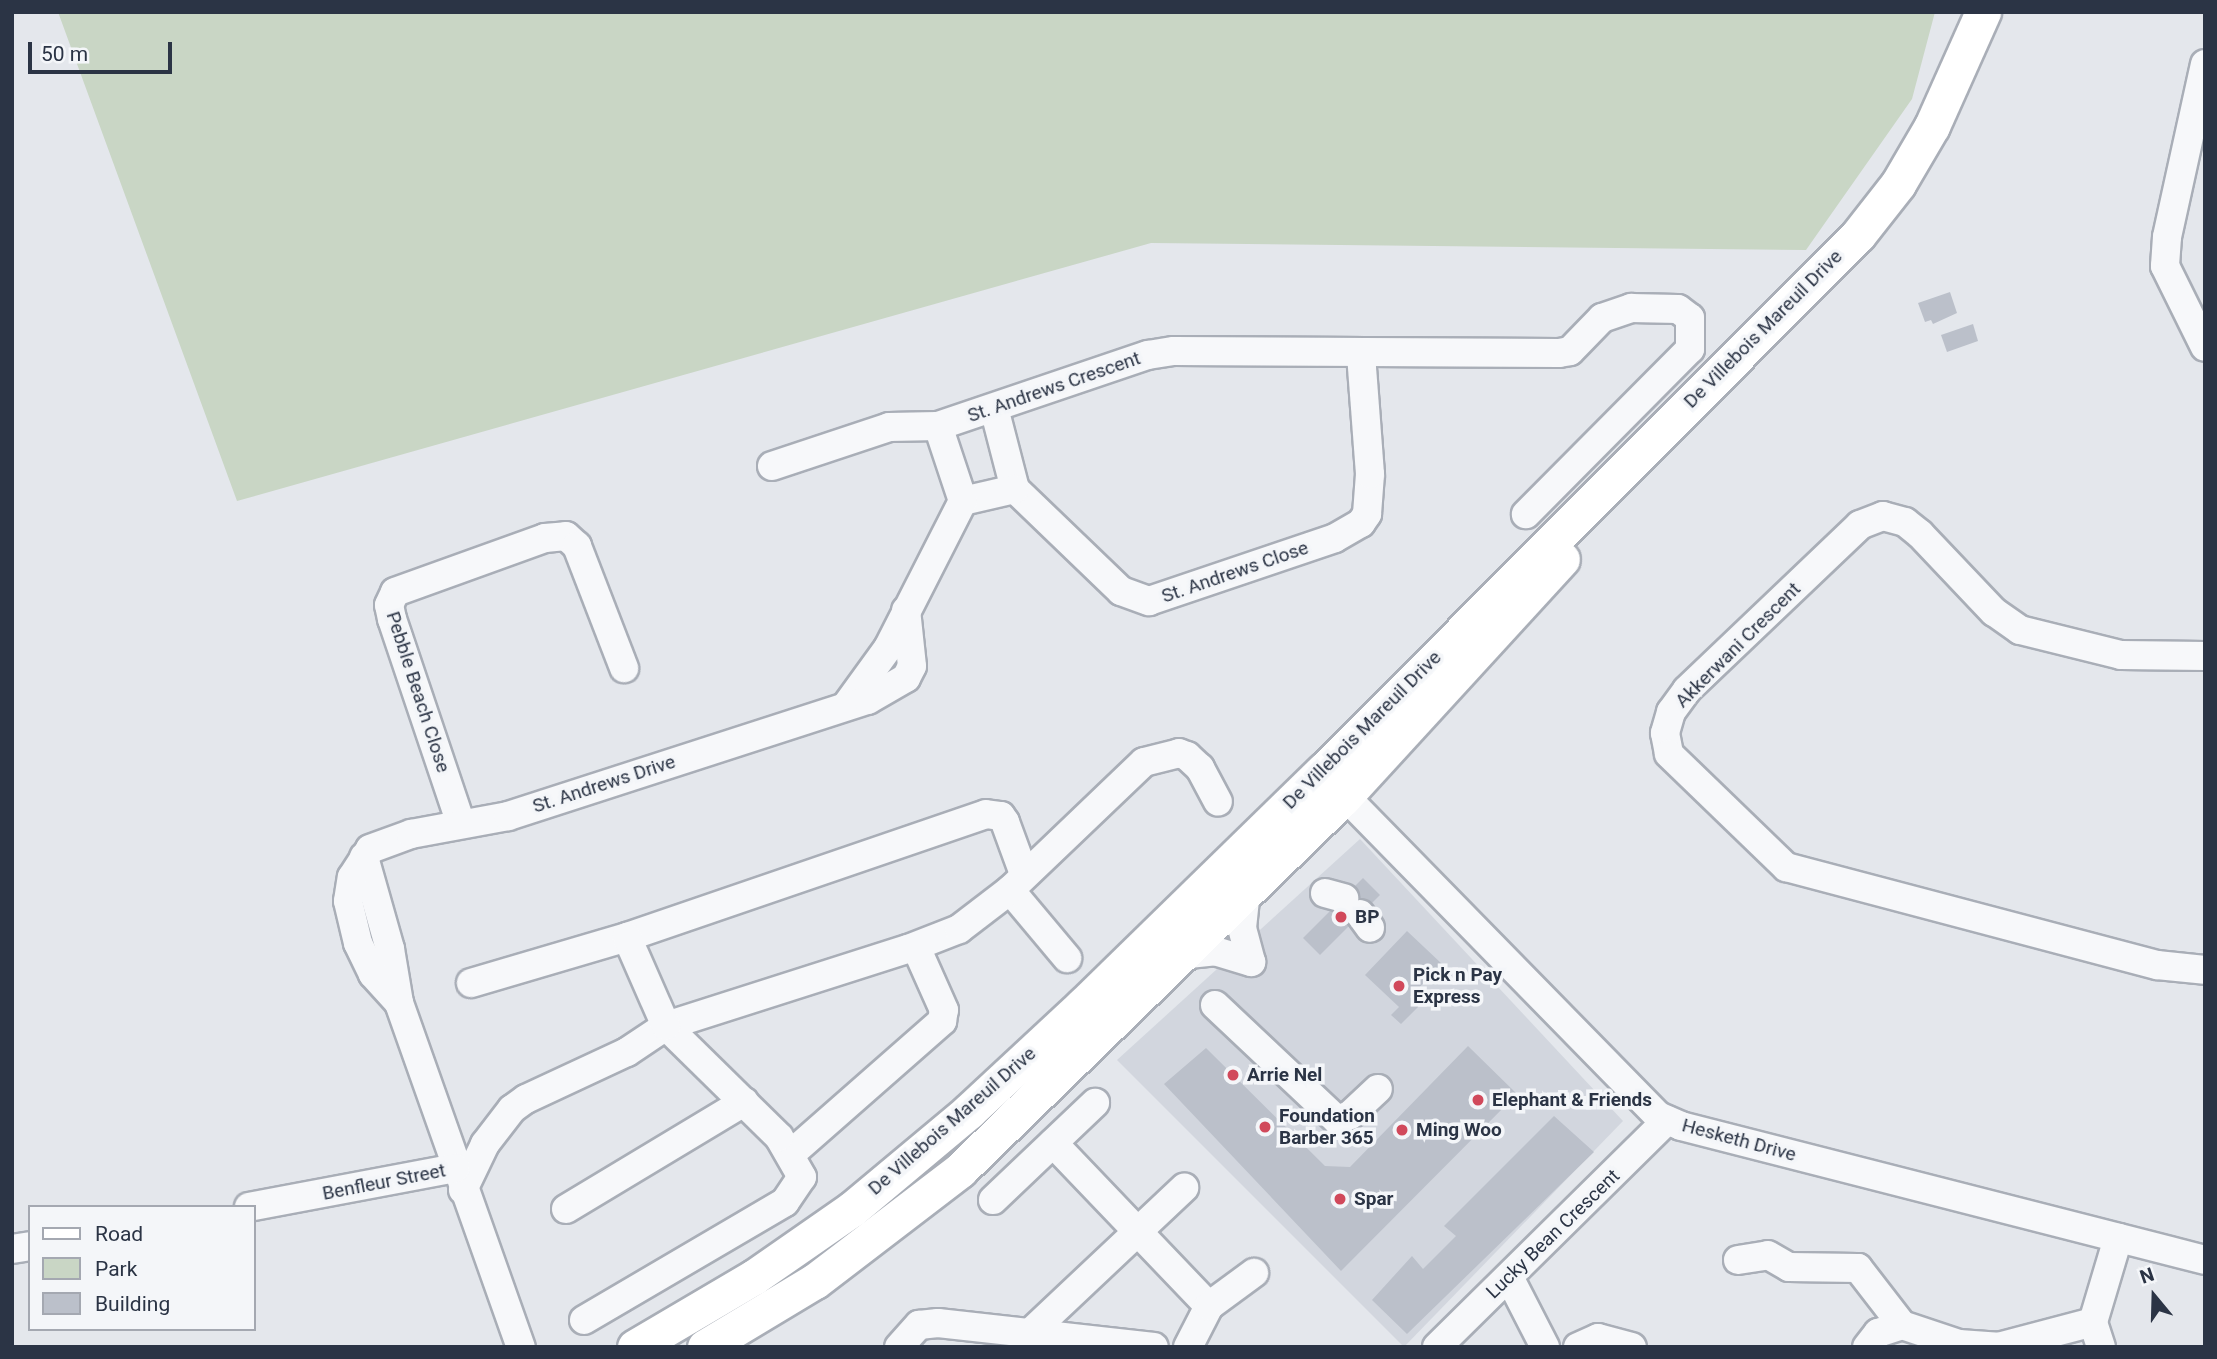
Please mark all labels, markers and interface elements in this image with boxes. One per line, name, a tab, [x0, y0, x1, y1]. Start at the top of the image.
scale bar	[32, 28, 175, 72]
text: 50 m	[41, 42, 88, 66]
street label: De Villebois Mareuil Drive	[1679, 245, 1847, 413]
street label: St. Andrews Crescent	[965, 347, 1143, 427]
street label: St. Andrews Close	[1159, 536, 1311, 608]
street label: Akkerwani Crescent	[1671, 578, 1805, 712]
street label: Pebble Beach Close	[381, 609, 455, 775]
street label: De Villebois Mareuil Drive	[1278, 646, 1446, 814]
street label: St. Andrews Drive	[530, 750, 678, 818]
place label: BP	[1355, 906, 1379, 928]
marker: BP	[1333, 909, 1349, 925]
place label: Pick n Pay Express	[1413, 964, 1502, 1008]
marker: Pick n Pay Express	[1391, 978, 1407, 994]
street label: De Villebois Mareuil Drive	[864, 1042, 1040, 1200]
place label: Arrie Nel	[1247, 1064, 1322, 1086]
marker: Arrie Nel	[1225, 1067, 1241, 1083]
place label: Elephant & Friends	[1492, 1089, 1652, 1111]
marker: Elephant & Friends	[1470, 1092, 1486, 1108]
place label: Foundation Barber 365	[1279, 1105, 1375, 1149]
street label: Hesketh Drive	[1680, 1114, 1798, 1166]
marker: Foundation Barber 365	[1257, 1119, 1273, 1135]
place label: Ming Woo	[1416, 1119, 1502, 1141]
marker: Ming Woo	[1394, 1122, 1410, 1138]
street label: Benfleur Street	[320, 1159, 448, 1205]
street label: Lucky Bean Crescent	[1482, 1165, 1624, 1303]
place label: Spar	[1354, 1188, 1394, 1210]
marker: Spar	[1332, 1191, 1348, 1207]
legend	[28, 1205, 256, 1331]
text: Road	[95, 1222, 143, 1246]
text: Park	[95, 1257, 137, 1281]
north arrow	[2119, 1261, 2189, 1331]
text: N	[2137, 1263, 2157, 1289]
text: Building	[95, 1292, 170, 1316]

